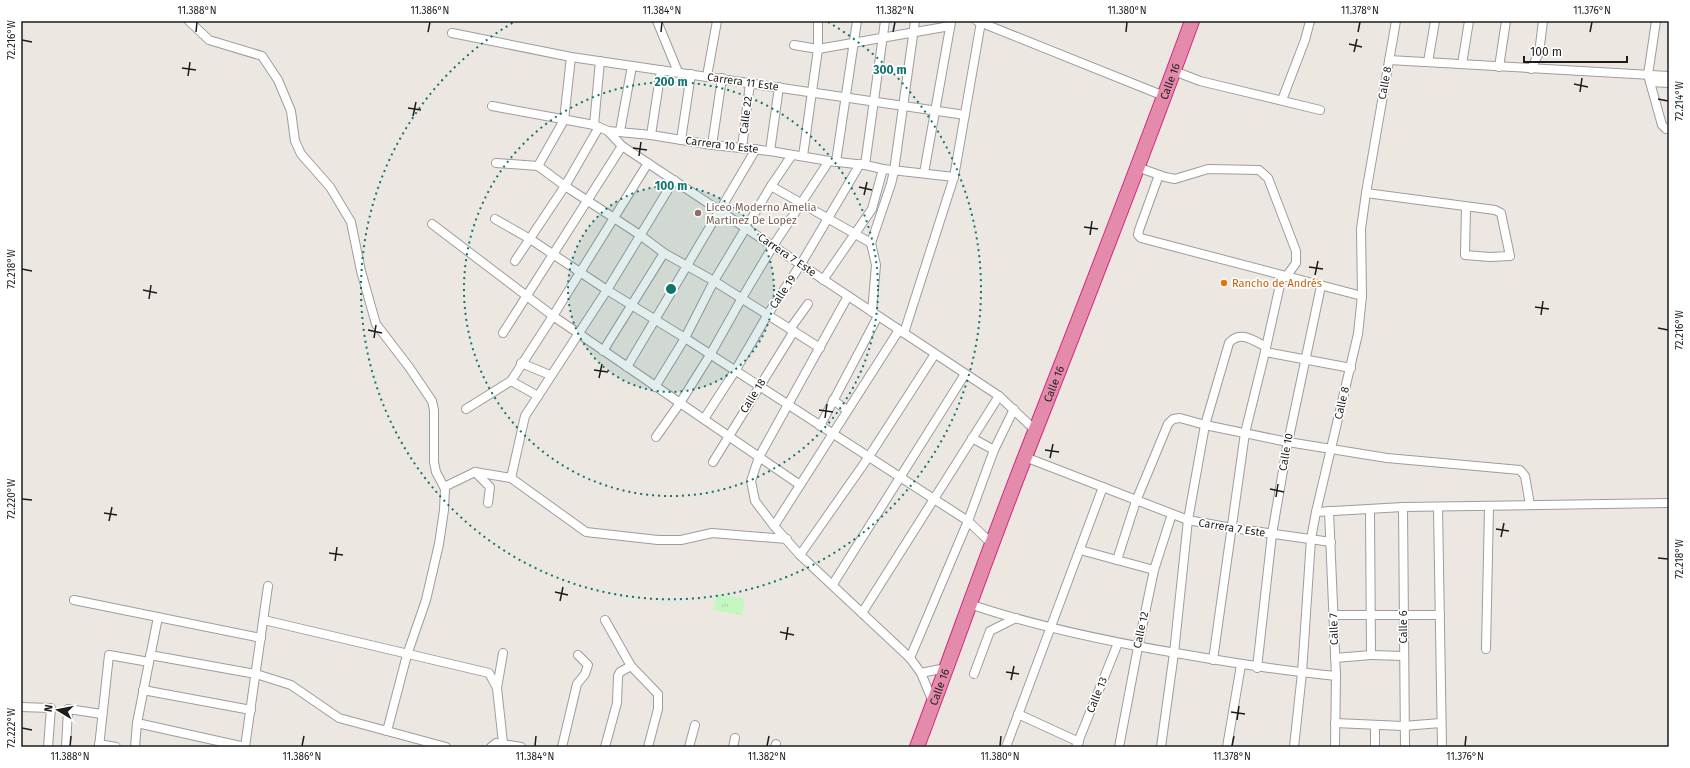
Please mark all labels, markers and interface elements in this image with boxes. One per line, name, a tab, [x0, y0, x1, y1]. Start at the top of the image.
text: 11.388°N	[177, 5, 217, 17]
text: 11.386°N	[411, 5, 449, 17]
text: 11.384°N	[643, 5, 681, 17]
text: 11.382°N	[876, 5, 914, 17]
text: 11.380°N	[1107, 5, 1147, 17]
text: 11.378°N	[1341, 5, 1379, 17]
text: 11.376°N	[1573, 5, 1611, 17]
text: 72.216°W	[6, 20, 18, 60]
scale bar	[1524, 38, 1627, 64]
text: 100 m	[1530, 45, 1562, 59]
street label: Calle 16	[1157, 61, 1182, 101]
text: 300 m	[872, 63, 907, 77]
street label: Calle 8	[1376, 65, 1394, 101]
street label: Carrera 11 Este	[706, 71, 780, 93]
text: 200 m	[654, 75, 688, 89]
text: 72.214°W	[1674, 81, 1686, 121]
street label: Calle 22	[737, 95, 755, 135]
street label: Carrera 10 Este	[685, 134, 759, 156]
text: 100 m	[655, 179, 687, 193]
place label: Liceo Moderno Amelia Martinez De Lopez	[706, 201, 817, 227]
marker: Liceo Moderno Amelia Martinez De Lopez	[693, 208, 703, 218]
street label: Carrera 7 Este	[755, 231, 819, 279]
text: 72.218°W	[6, 248, 18, 289]
street label: Calle 19	[767, 273, 799, 311]
place label: Rancho de Andrés	[1232, 277, 1322, 290]
marker: Rancho de Andrés	[1219, 278, 1229, 288]
centre of rings	[664, 282, 678, 296]
text: 72.216°W	[1674, 310, 1686, 350]
street label: Calle 16	[1041, 364, 1067, 404]
street label: Calle 18	[737, 376, 769, 416]
street label: Calle 8	[1332, 385, 1352, 421]
street label: Calle 10	[1276, 432, 1296, 472]
text: 72.220°W	[6, 478, 18, 519]
street label: Carrera 7 Este	[1198, 516, 1266, 540]
text: 72.218°W	[1674, 538, 1686, 579]
street label: Calle 12	[1131, 610, 1151, 650]
street label: Calle 6	[1397, 610, 1410, 644]
street label: Calle 7	[1327, 613, 1341, 645]
street label: Calle 16	[927, 667, 952, 707]
street label: Calle 13	[1084, 675, 1110, 715]
north arrow	[38, 690, 78, 730]
text: N	[42, 704, 56, 713]
text: 72.222°W	[6, 707, 18, 748]
text: 11.388°N	[50, 751, 90, 763]
text: 11.386°N	[283, 751, 321, 763]
text: 11.384°N	[516, 751, 554, 763]
text: 11.382°N	[748, 751, 786, 763]
text: 11.380°N	[980, 751, 1020, 763]
text: 11.378°N	[1213, 751, 1251, 763]
text: 11.376°N	[1446, 751, 1484, 763]

